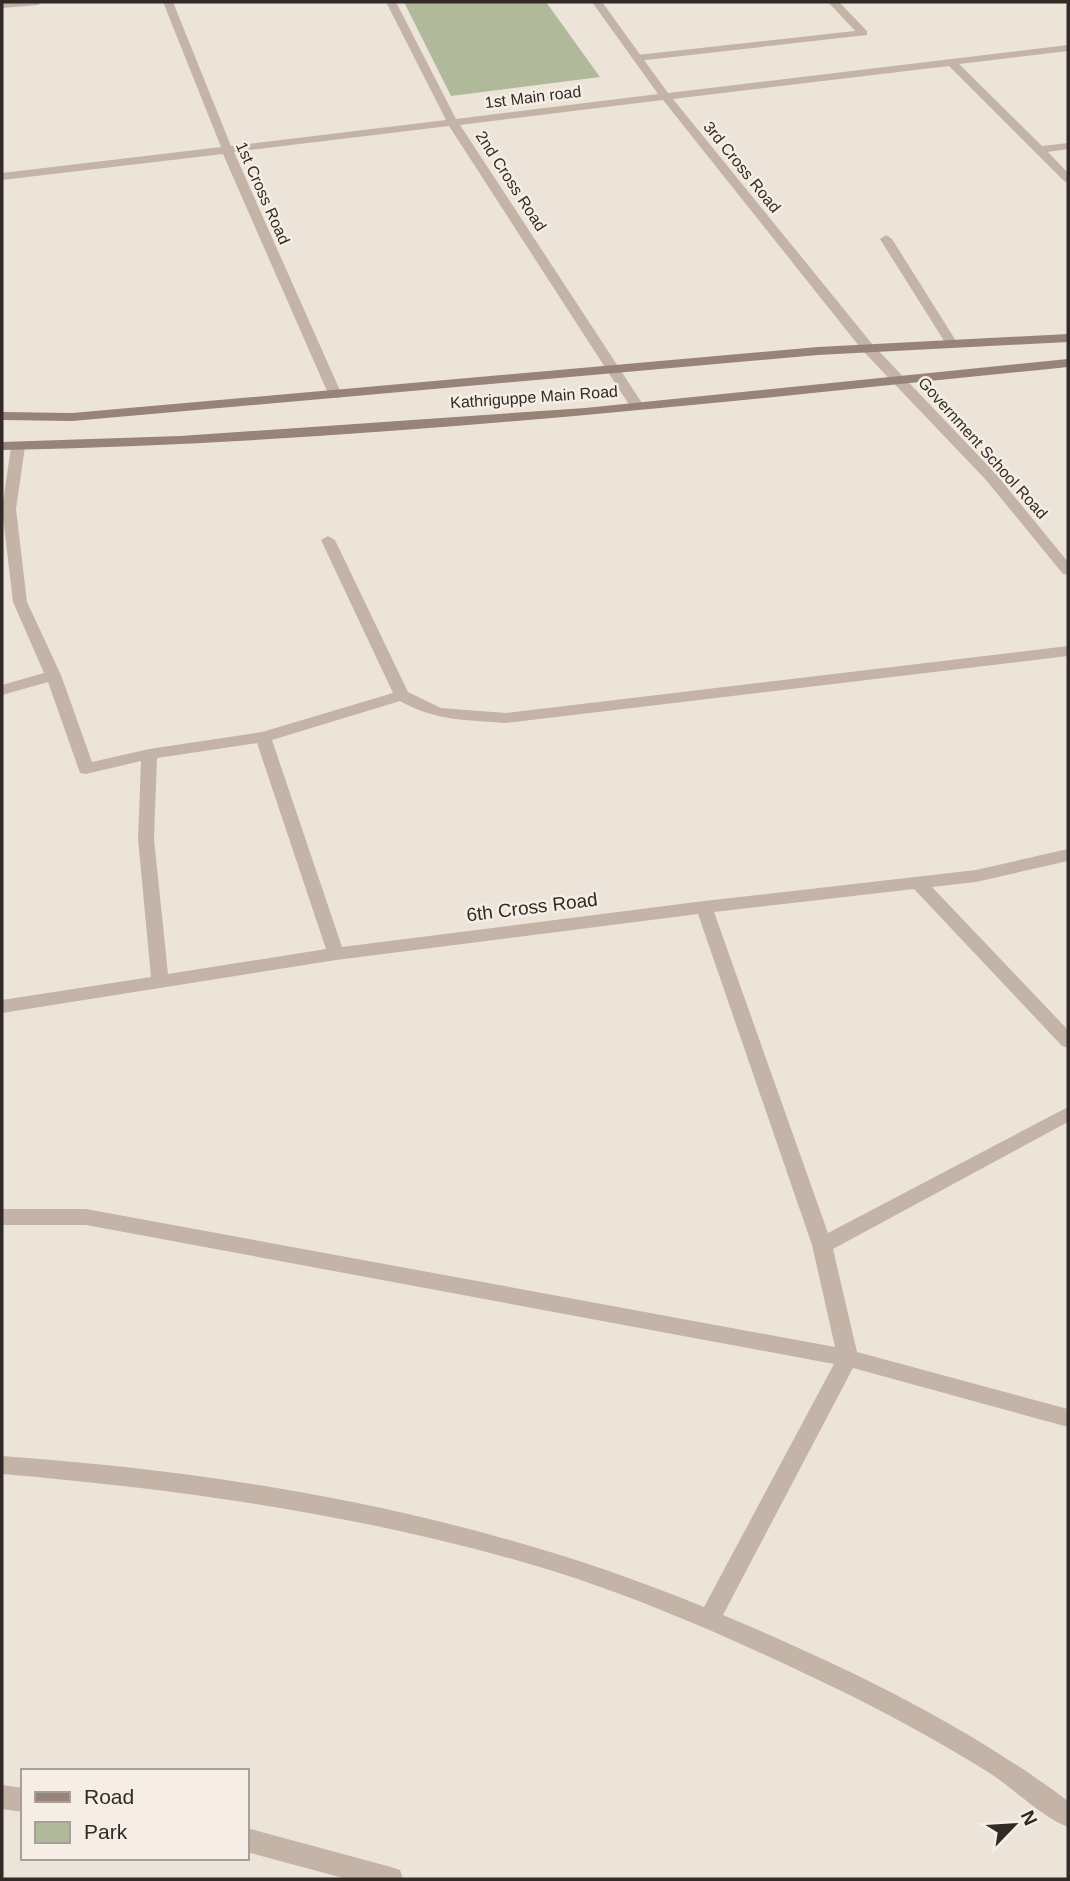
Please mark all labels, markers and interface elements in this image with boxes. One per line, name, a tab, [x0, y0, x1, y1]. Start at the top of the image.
street label: 1st Main road	[484, 83, 582, 111]
street label: 3rd Cross Road	[700, 118, 784, 216]
street label: 2nd Cross Road	[472, 128, 550, 234]
street label: 1st Cross Road	[233, 139, 293, 247]
street label: Government School Road	[915, 374, 1051, 522]
street label: Kathriguppe Main Road	[450, 383, 618, 411]
street label: 6th Cross Road	[465, 889, 599, 925]
legend	[21, 1769, 248, 1860]
text: Road	[84, 1785, 134, 1808]
north arrow	[979, 1790, 1049, 1860]
text: N	[1017, 1807, 1041, 1829]
text: Park	[84, 1820, 128, 1843]

